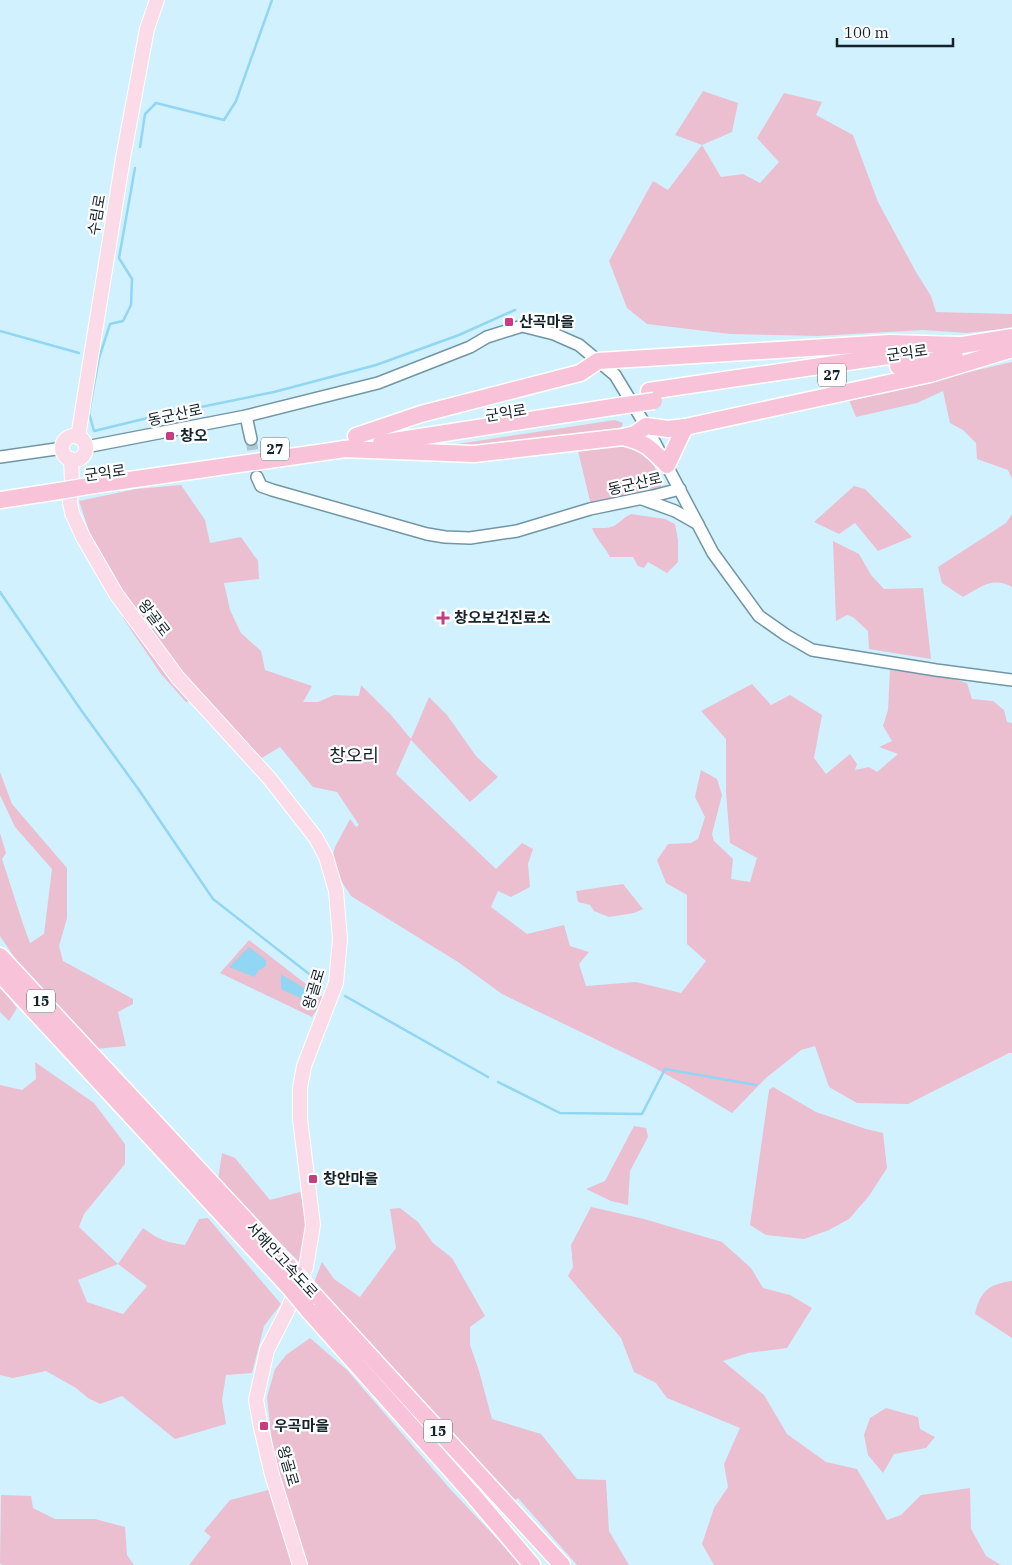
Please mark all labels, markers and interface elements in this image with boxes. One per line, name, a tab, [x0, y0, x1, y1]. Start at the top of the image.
scale bar	[837, 15, 953, 47]
text: 100 m	[844, 23, 889, 42]
street label: 수림로	[84, 193, 109, 237]
place label: 산곡마을	[519, 312, 574, 331]
marker: 산곡마을	[503, 316, 515, 328]
street label: 군익로	[885, 340, 929, 365]
road number: 27	[818, 364, 846, 386]
street label: 동군산로	[146, 399, 204, 430]
street label: 군익로	[484, 400, 528, 425]
place label: 창오	[180, 426, 208, 445]
marker: 창오	[164, 430, 176, 442]
road number: 27	[261, 438, 289, 460]
street label: 군익로	[83, 460, 127, 485]
street label: 동군산로	[606, 468, 664, 499]
street label: 왕골로	[134, 595, 174, 640]
place label: 창오보건진료소	[454, 608, 551, 627]
marker: 창오보건진료소	[436, 611, 450, 625]
district label: 창오리	[329, 744, 379, 767]
street label: 왕골로	[298, 966, 329, 1011]
road number: 15	[27, 989, 55, 1012]
place label: 창안마을	[323, 1169, 378, 1188]
marker: 창안마을	[307, 1173, 319, 1185]
street label: 서해안고속도로	[242, 1218, 322, 1301]
place label: 우곡마을	[274, 1416, 329, 1435]
marker: 우곡마을	[258, 1420, 270, 1432]
road number: 15	[424, 1420, 452, 1442]
street label: 왕골로	[274, 1443, 303, 1488]

